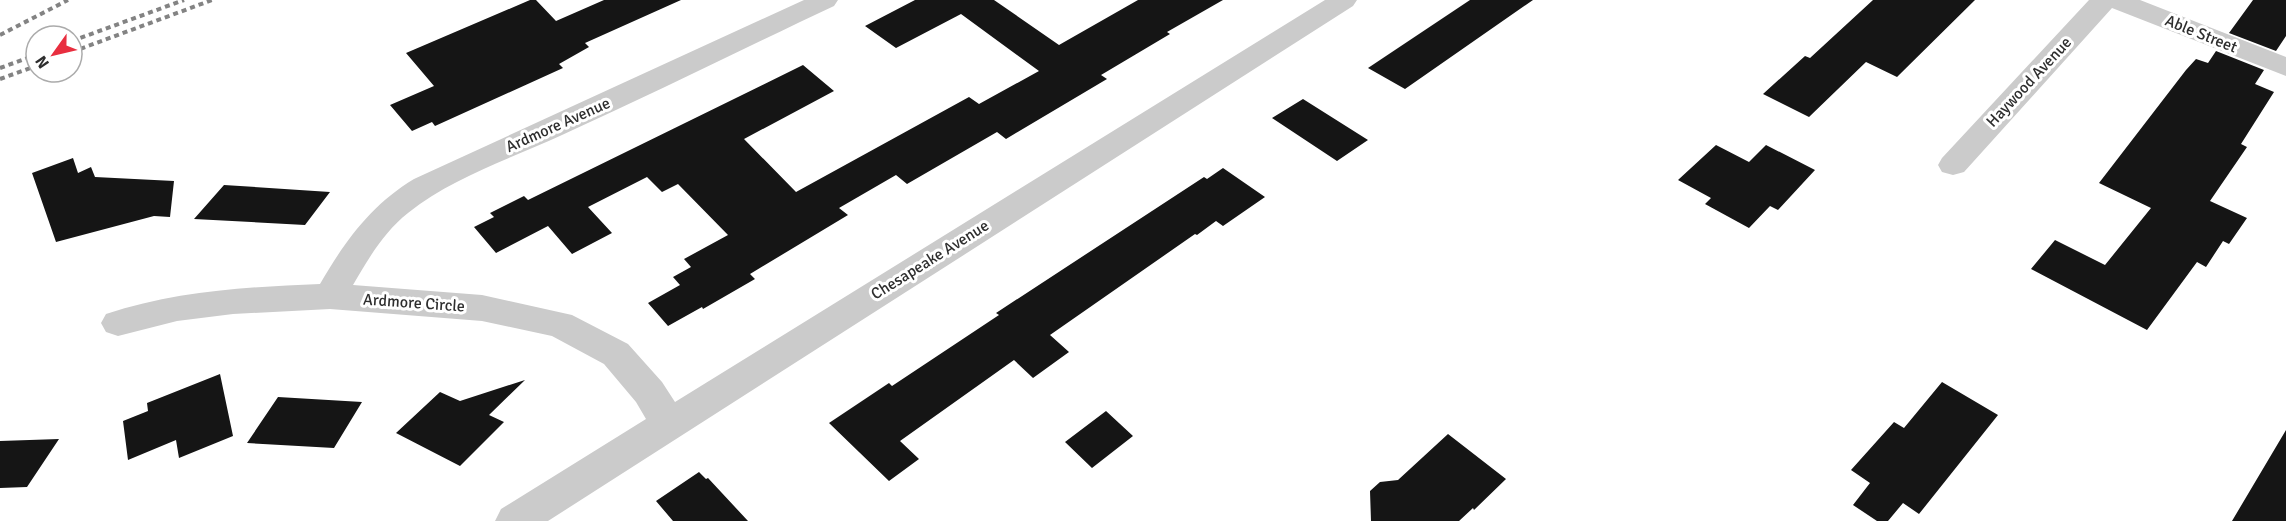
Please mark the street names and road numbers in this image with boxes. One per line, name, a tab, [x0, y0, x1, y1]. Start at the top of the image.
street label: Able Street	[2162, 10, 2240, 58]
street label: Haywood Avenue	[1982, 33, 2076, 131]
street label: Ardmore Avenue	[503, 93, 613, 157]
street label: Chesapeake Avenue	[867, 216, 993, 304]
street label: Ardmore Circle	[362, 289, 466, 317]

